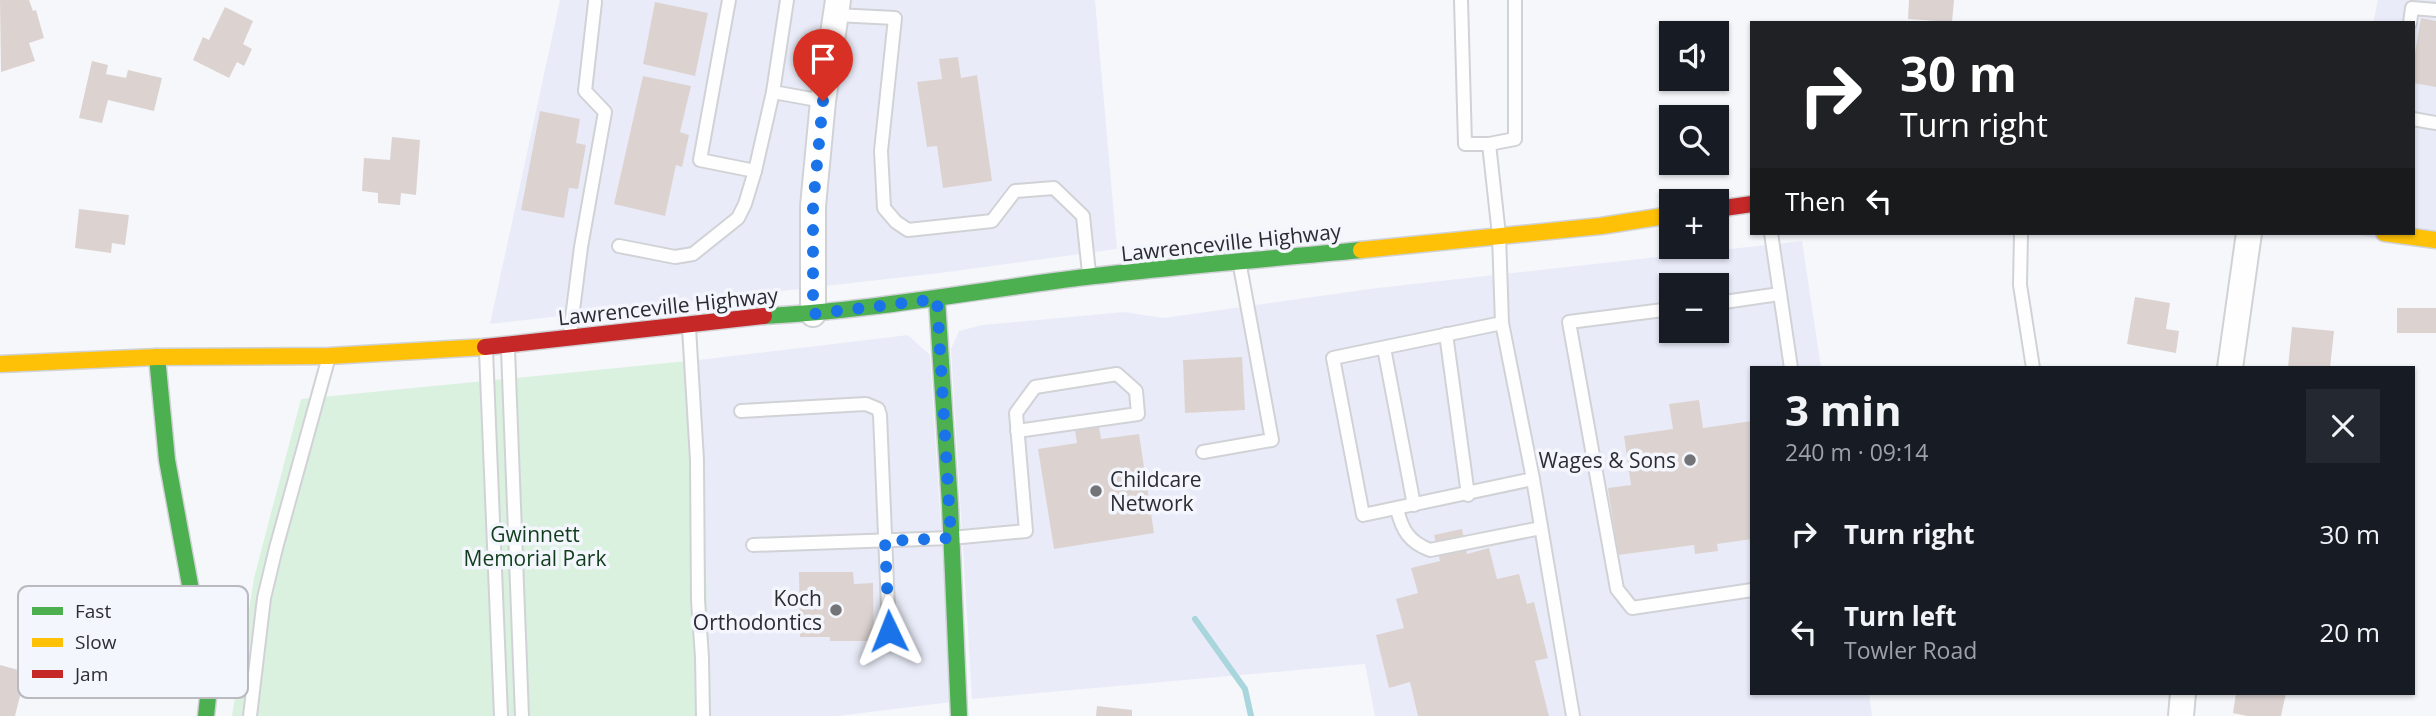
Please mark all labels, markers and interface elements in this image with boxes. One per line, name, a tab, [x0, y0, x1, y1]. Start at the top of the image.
map controls	[1659, 21, 1729, 343]
button: sound	[1659, 21, 1729, 91]
pin	[793, 29, 853, 101]
icon: arrive	[804, 40, 842, 78]
text: 30 m	[1900, 40, 2017, 106]
icon: right	[1785, 49, 1876, 140]
text: Turn right	[1900, 103, 2048, 146]
button: search	[1659, 105, 1729, 175]
icon: left	[1860, 182, 1898, 220]
text: Then	[1785, 183, 1846, 219]
button: +	[1659, 189, 1729, 259]
street label: Lawrenceville Highway	[1120, 216, 1343, 267]
button: −	[1659, 273, 1729, 343]
street label: Lawrenceville Highway	[557, 280, 780, 331]
text: 3 min	[1785, 381, 1902, 438]
button: close	[2306, 389, 2380, 463]
text: 240 m · 09:14	[1785, 436, 1928, 468]
place label: Wages & Sons	[1538, 446, 1676, 474]
marker: Wages & Sons	[1682, 452, 1698, 468]
place label: Childcare Network	[1110, 465, 1202, 517]
marker: Childcare Network	[1088, 483, 1104, 499]
icon: right	[1785, 515, 1823, 553]
text: Turn right	[1844, 516, 1975, 552]
text: 30 m	[2319, 516, 2380, 552]
park label: Gwinnett Memorial Park	[464, 520, 606, 572]
place label: Koch Orthodontics	[693, 584, 822, 636]
legend	[18, 586, 248, 698]
position arrow	[852, 594, 926, 668]
text: Fast	[75, 598, 111, 624]
text: Turn left	[1844, 598, 1956, 634]
marker: Koch Orthodontics	[828, 602, 844, 618]
icon: left	[1785, 613, 1823, 651]
text: 20 m	[2319, 614, 2380, 650]
text: Slow	[75, 629, 117, 655]
text: Towler Road	[1844, 634, 1977, 666]
text: Jam	[73, 661, 108, 687]

